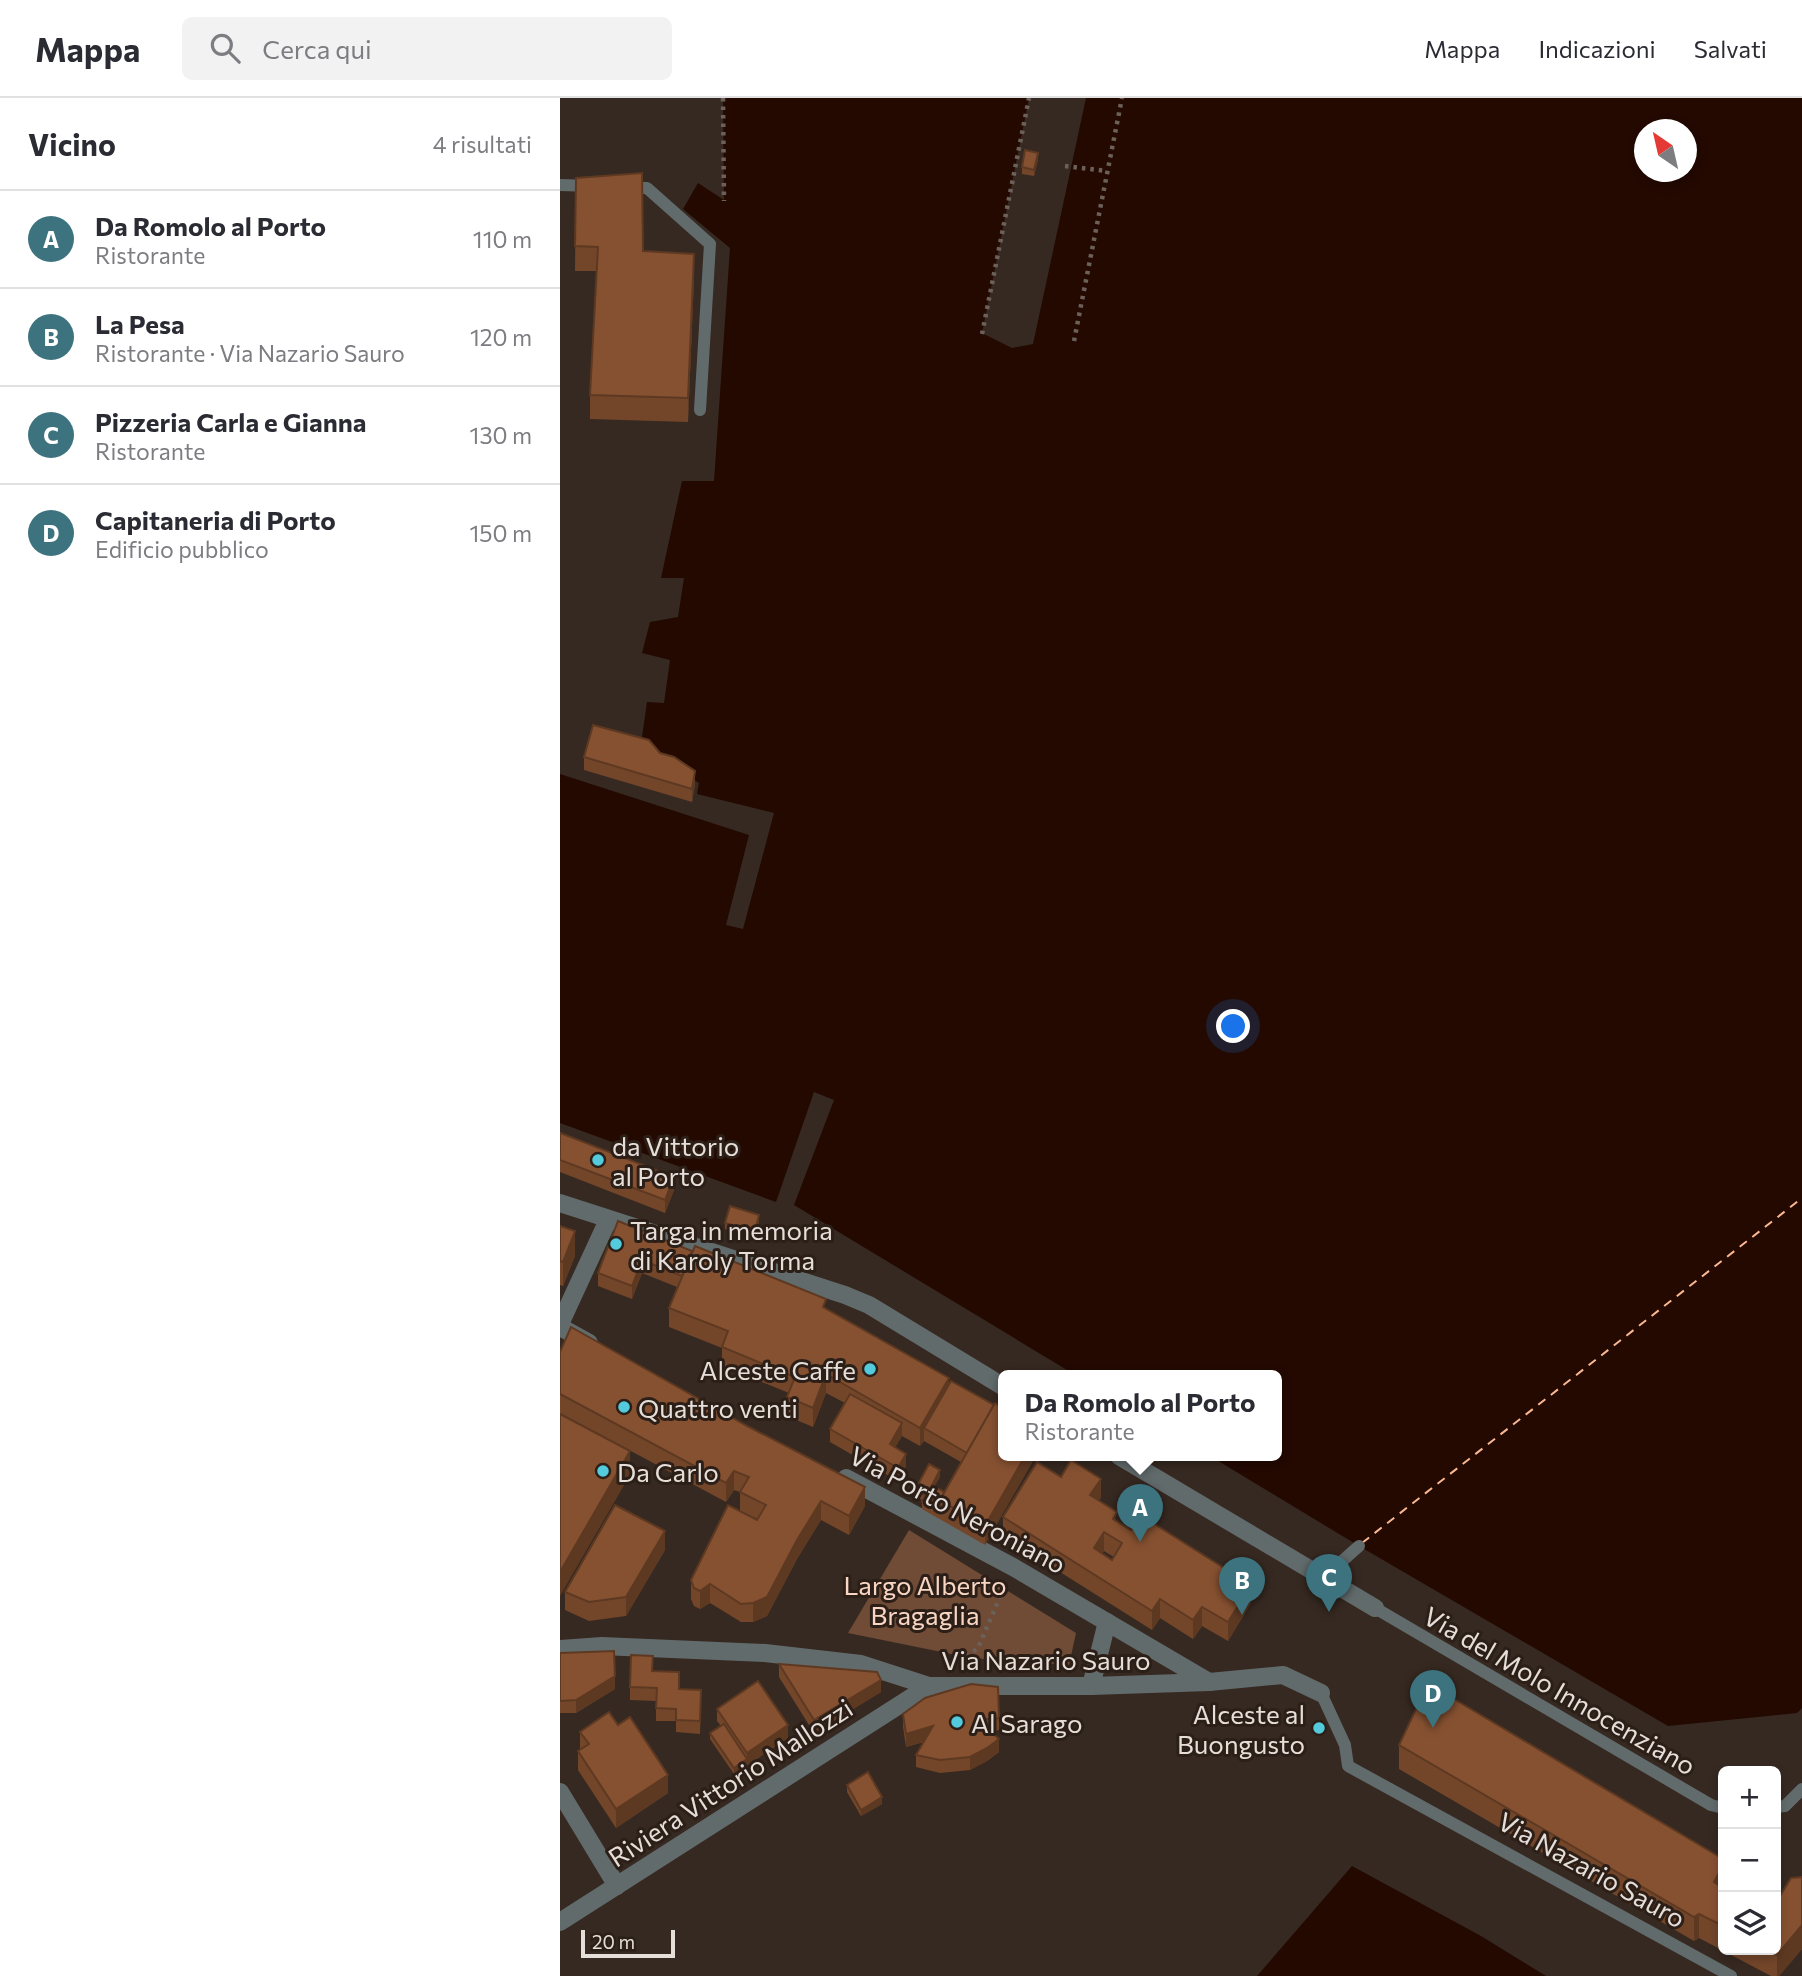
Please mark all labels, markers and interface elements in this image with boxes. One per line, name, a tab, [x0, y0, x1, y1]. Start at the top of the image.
search box	[182, 17, 672, 80]
text: Mappa	[35, 28, 140, 69]
icon: search	[206, 29, 244, 67]
text: Cerca qui	[262, 33, 372, 64]
text: Mappa	[1424, 34, 1500, 63]
text: Indicazioni	[1538, 34, 1656, 63]
text: Salvati	[1694, 34, 1767, 63]
north arrow	[1634, 119, 1697, 182]
text: Vicino	[28, 125, 116, 162]
text: 4 risultati	[433, 130, 532, 158]
text: Da Romolo al Porto	[95, 210, 326, 241]
text: A	[43, 225, 59, 253]
text: 110 m	[473, 225, 532, 253]
text: Ristorante	[95, 241, 205, 269]
text: La Pesa	[95, 308, 185, 339]
text: B	[43, 323, 59, 351]
text: 120 m	[470, 323, 532, 351]
text: Ristorante · Via Nazario Sauro	[95, 339, 405, 367]
text: Pizzeria Carla e Gianna	[95, 406, 366, 437]
text: C	[43, 421, 59, 449]
text: 130 m	[470, 421, 532, 449]
text: Ristorante	[95, 437, 205, 465]
text: Capitaneria di Porto	[95, 504, 336, 535]
text: D	[43, 519, 59, 547]
text: 150 m	[469, 519, 532, 547]
text: Edificio pubblico	[95, 535, 269, 563]
your location	[1216, 1009, 1250, 1043]
place label: da Vittorio al Porto	[612, 1130, 739, 1191]
marker: da Vittorio al Porto	[590, 1152, 606, 1168]
place label: Targa in memoria di Karoly Torma	[630, 1214, 833, 1275]
marker: Targa in memoria di Karoly Torma	[608, 1236, 624, 1252]
place label: Alceste Caffe	[700, 1354, 856, 1385]
marker: Alceste Caffe	[862, 1361, 878, 1377]
popup	[998, 1370, 1282, 1461]
text: Da Romolo al Porto	[1024, 1386, 1256, 1417]
place label: Quattro venti	[638, 1392, 798, 1423]
marker: Quattro venti	[616, 1399, 632, 1415]
text: Ristorante	[1024, 1417, 1135, 1445]
street label: Via Porto Neroniano	[845, 1439, 1071, 1579]
place label: Da Carlo	[617, 1456, 719, 1487]
marker: Da Carlo	[595, 1463, 611, 1479]
pin: A	[1117, 1484, 1163, 1542]
pin: C	[1306, 1554, 1352, 1612]
pin: B	[1219, 1557, 1265, 1615]
park label: Largo Alberto Bragaglia	[843, 1569, 1007, 1630]
street label: Via del Molo Innocenziano	[1419, 1599, 1701, 1781]
street label: Via Nazario Sauro	[941, 1644, 1151, 1675]
pin: D	[1410, 1670, 1456, 1728]
street label: Riviera Vittorio Mallozzi	[602, 1691, 858, 1873]
place label: Alceste al Buongusto	[1177, 1698, 1305, 1759]
place label: Al Sarago	[971, 1707, 1082, 1738]
marker: Al Sarago	[949, 1714, 965, 1730]
marker: Alceste al Buongusto	[1311, 1720, 1327, 1736]
map controls	[1718, 1766, 1781, 1955]
button: +	[1718, 1766, 1781, 1829]
street label: Via Nazario Sauro	[1493, 1805, 1691, 1933]
button: −	[1718, 1829, 1781, 1892]
button: layers	[1718, 1892, 1781, 1955]
scale bar	[581, 1927, 676, 1959]
text: 20 m	[592, 1930, 635, 1953]

